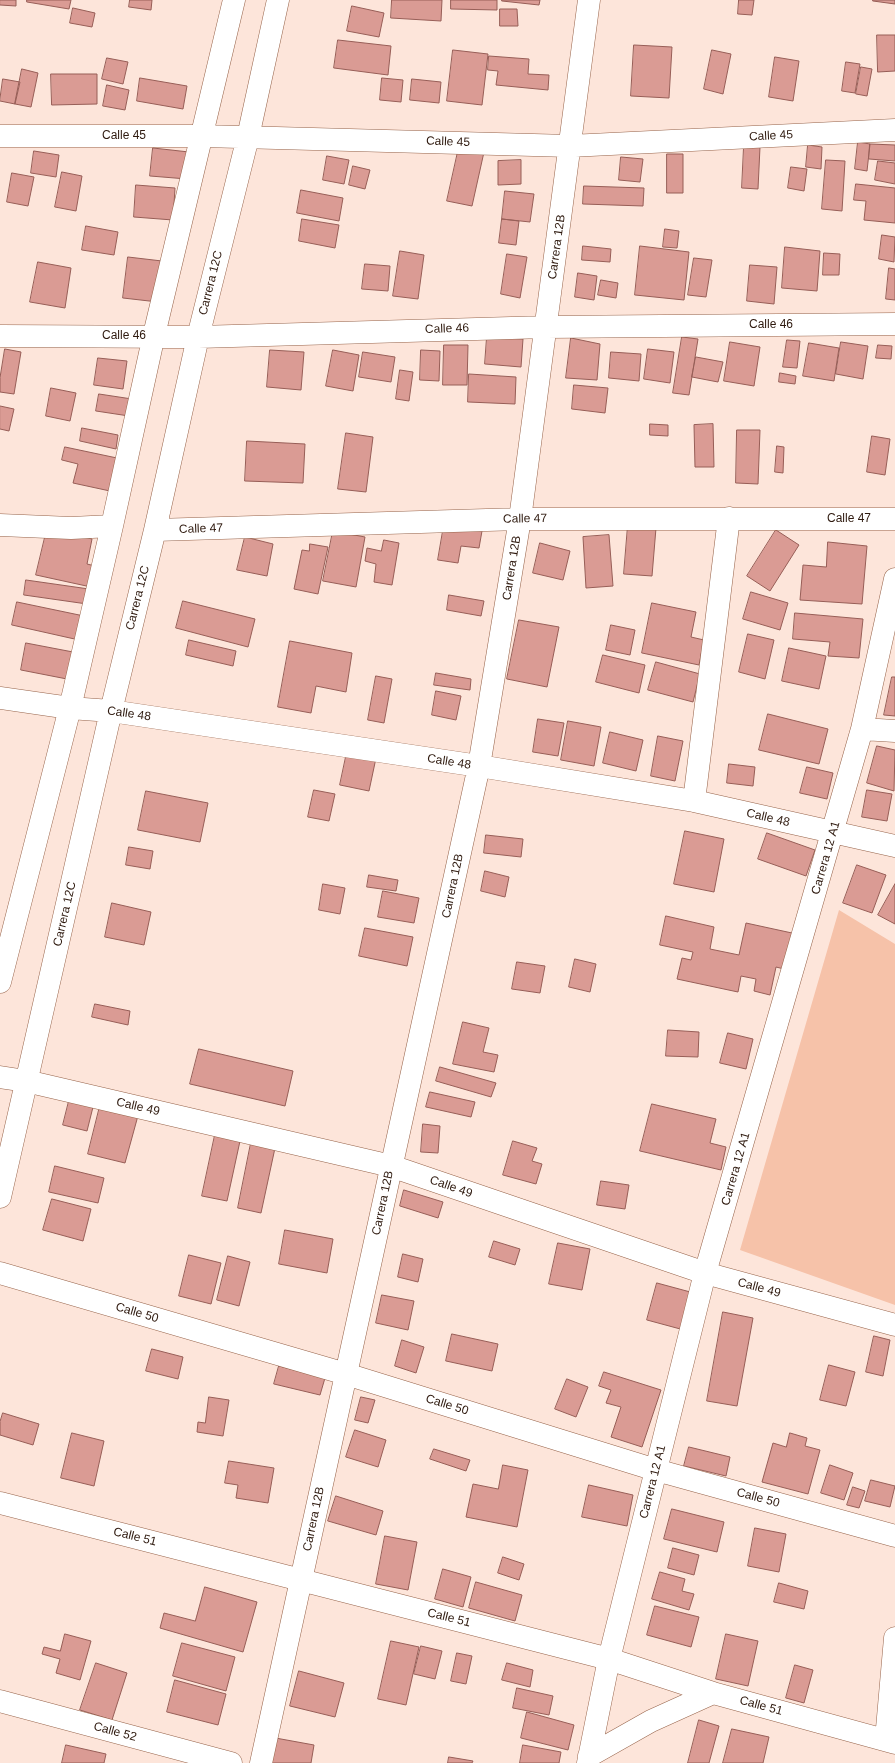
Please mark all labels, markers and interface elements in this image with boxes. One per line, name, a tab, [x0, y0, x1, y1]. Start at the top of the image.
street label: Calle 45	[749, 128, 793, 144]
street label: Calle 45	[102, 129, 146, 143]
street label: Calle 45	[426, 134, 470, 150]
street label: Carrera 12B	[545, 214, 569, 280]
street label: Carrera 12C	[196, 249, 226, 317]
street label: Calle 46	[749, 318, 793, 332]
street label: Calle 46	[425, 321, 469, 337]
street label: Calle 46	[102, 329, 146, 343]
street label: Calle 47	[503, 511, 547, 527]
street label: Calle 47	[827, 512, 871, 526]
street label: Calle 47	[179, 521, 223, 537]
street label: Carrera 12B	[500, 535, 524, 601]
street label: Carrera 12C	[123, 564, 153, 632]
street label: Calle 48	[106, 704, 152, 724]
street label: Calle 48	[426, 751, 472, 773]
street label: Calle 48	[745, 806, 791, 830]
street label: Carrera 12 A1	[809, 820, 843, 896]
street label: Carrera 12B	[439, 853, 467, 919]
street label: Carrera 12C	[51, 880, 79, 948]
street label: Calle 49	[115, 1095, 161, 1119]
street label: Carrera 12 A1	[719, 1131, 753, 1207]
street label: Carrera 12B	[369, 1170, 397, 1236]
street label: Calle 49	[428, 1173, 474, 1201]
street label: Calle 49	[736, 1275, 782, 1301]
street label: Calle 50	[114, 1300, 160, 1326]
street label: Calle 50	[424, 1392, 470, 1418]
street label: Carrera 12 A1	[637, 1444, 669, 1520]
street label: Calle 50	[735, 1485, 781, 1511]
street label: Carrera 12B	[300, 1486, 328, 1552]
street label: Calle 51	[112, 1525, 158, 1549]
street label: Calle 51	[426, 1606, 472, 1630]
street label: Calle 51	[738, 1693, 784, 1719]
street label: Calle 52	[92, 1719, 138, 1745]

